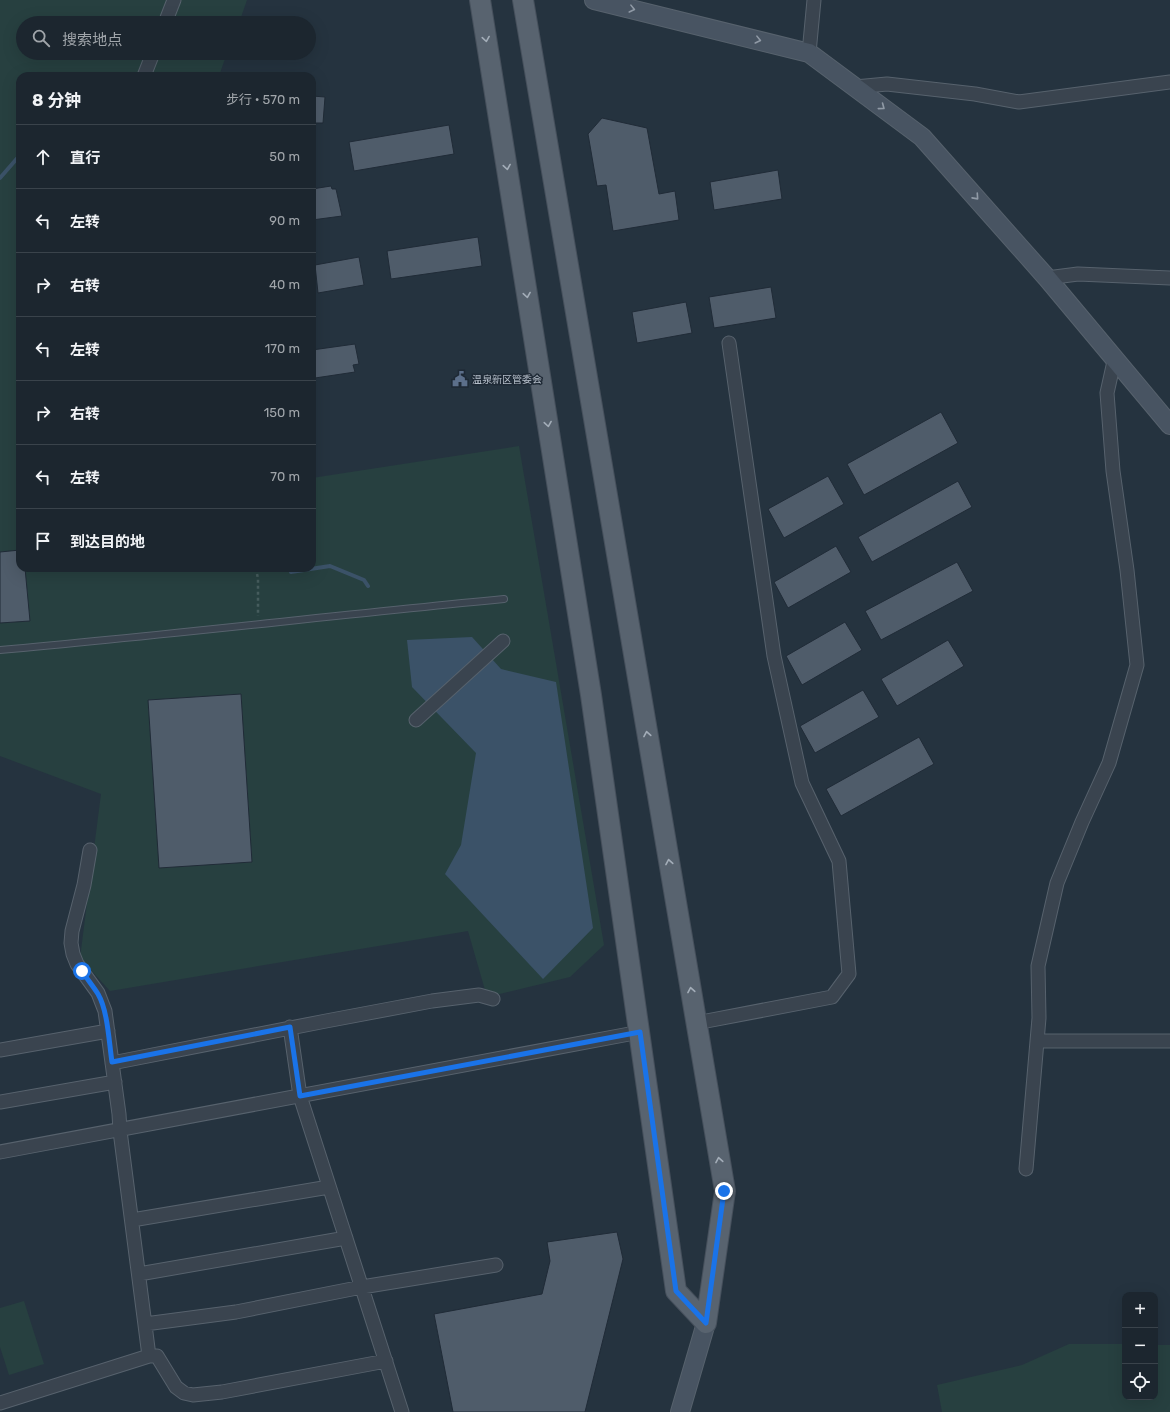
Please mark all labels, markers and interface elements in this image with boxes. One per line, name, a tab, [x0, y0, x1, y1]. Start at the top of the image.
one-way arrow	[628, 5, 635, 13]
search box	[16, 16, 316, 60]
icon: search	[30, 27, 52, 49]
text: 搜索地点	[62, 31, 122, 49]
one-way arrow	[481, 35, 490, 42]
one-way arrow	[754, 35, 761, 44]
text: 8 分钟	[32, 90, 81, 110]
text: 步行 · 570 m	[226, 92, 300, 107]
one-way arrow	[878, 102, 885, 109]
icon: ahead	[32, 146, 54, 168]
text: 直行	[70, 149, 100, 167]
text: 50 m	[269, 149, 300, 164]
one-way arrow	[502, 164, 511, 170]
one-way arrow	[971, 192, 978, 200]
icon: left	[32, 210, 54, 232]
text: 左转	[70, 213, 100, 231]
text: 90 m	[269, 213, 300, 228]
icon: right	[32, 274, 54, 296]
text: 右转	[70, 277, 100, 295]
text: 40 m	[269, 277, 300, 292]
one-way arrow	[522, 292, 531, 298]
icon: left	[32, 338, 54, 360]
text: 左转	[70, 341, 100, 359]
text: 170 m	[265, 341, 300, 356]
public building icon: 温泉新区管委会	[451, 370, 469, 388]
place label: 温泉新区管委会	[472, 374, 542, 386]
icon: right	[32, 402, 54, 424]
text: 右转	[70, 405, 100, 423]
text: 150 m	[264, 405, 300, 420]
one-way arrow	[543, 421, 552, 427]
icon: left	[32, 466, 54, 488]
text: 左转	[70, 469, 100, 487]
text: 70 m	[270, 469, 300, 484]
icon: arrive	[32, 530, 54, 552]
text: 到达目的地	[70, 533, 145, 551]
one-way arrow	[644, 731, 652, 737]
one-way arrow	[665, 859, 674, 865]
route start	[73, 962, 91, 980]
one-way arrow	[687, 987, 696, 994]
one-way arrow	[715, 1157, 724, 1163]
route end	[715, 1182, 733, 1200]
map controls	[1122, 1292, 1158, 1400]
button: +	[1122, 1292, 1158, 1328]
button: −	[1122, 1328, 1158, 1364]
button: locate	[1122, 1364, 1158, 1400]

